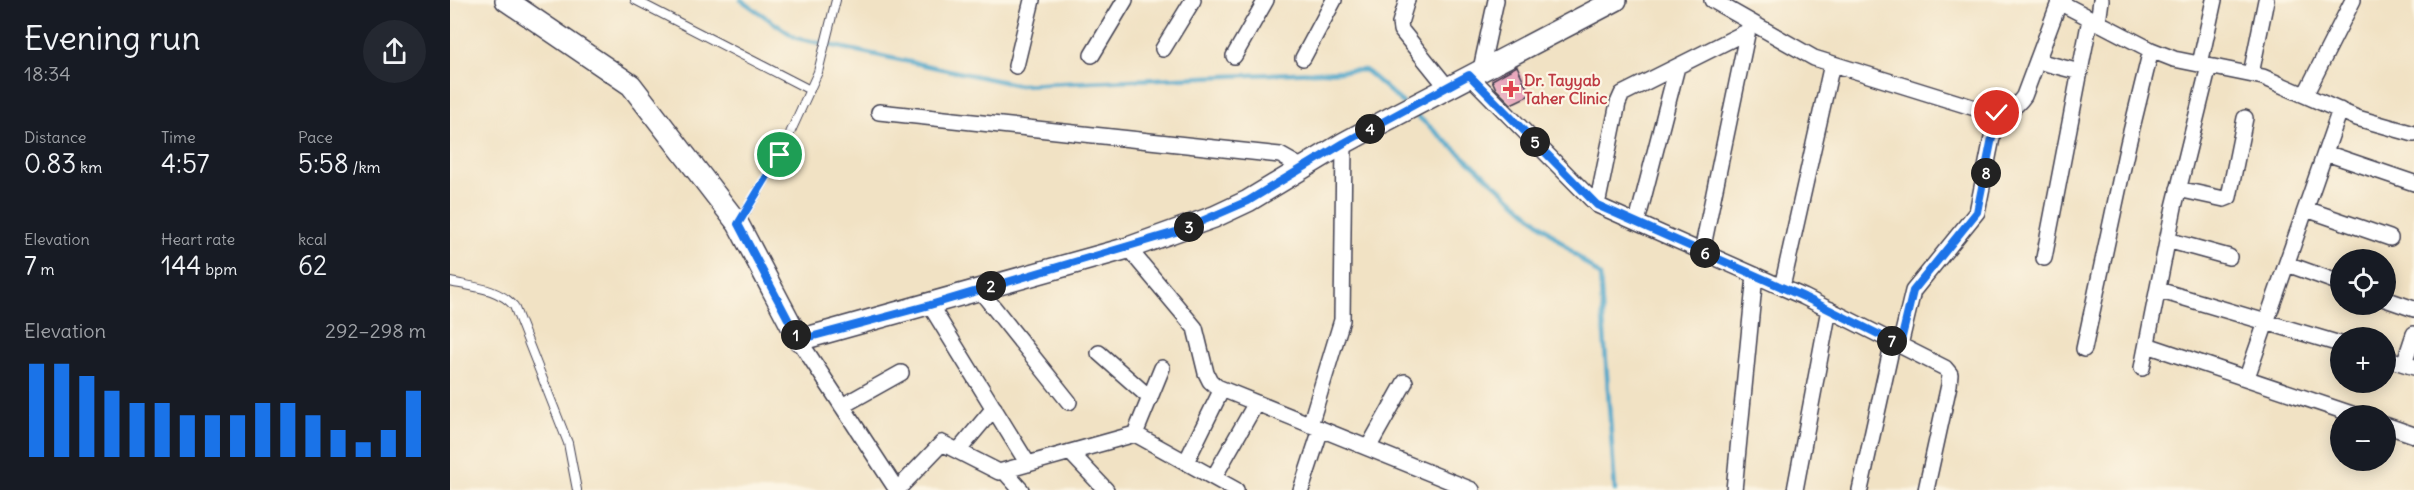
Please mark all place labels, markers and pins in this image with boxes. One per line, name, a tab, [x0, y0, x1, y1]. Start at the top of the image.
place label: Dr. Tayyab Taher Clinic	[1524, 70, 1607, 108]
marker: Dr. Tayyab Taher Clinic	[1502, 80, 1520, 98]
pin	[1971, 87, 2022, 138]
pin: 4	[1355, 114, 1385, 144]
pin: 5	[1520, 127, 1550, 157]
pin	[754, 129, 805, 180]
pin: 8	[1971, 158, 2001, 188]
pin: 3	[1174, 212, 1204, 242]
pin: 6	[1690, 238, 1720, 268]
pin: 2	[976, 271, 1006, 301]
pin: 1	[781, 320, 811, 350]
pin: 7	[1877, 326, 1907, 356]

